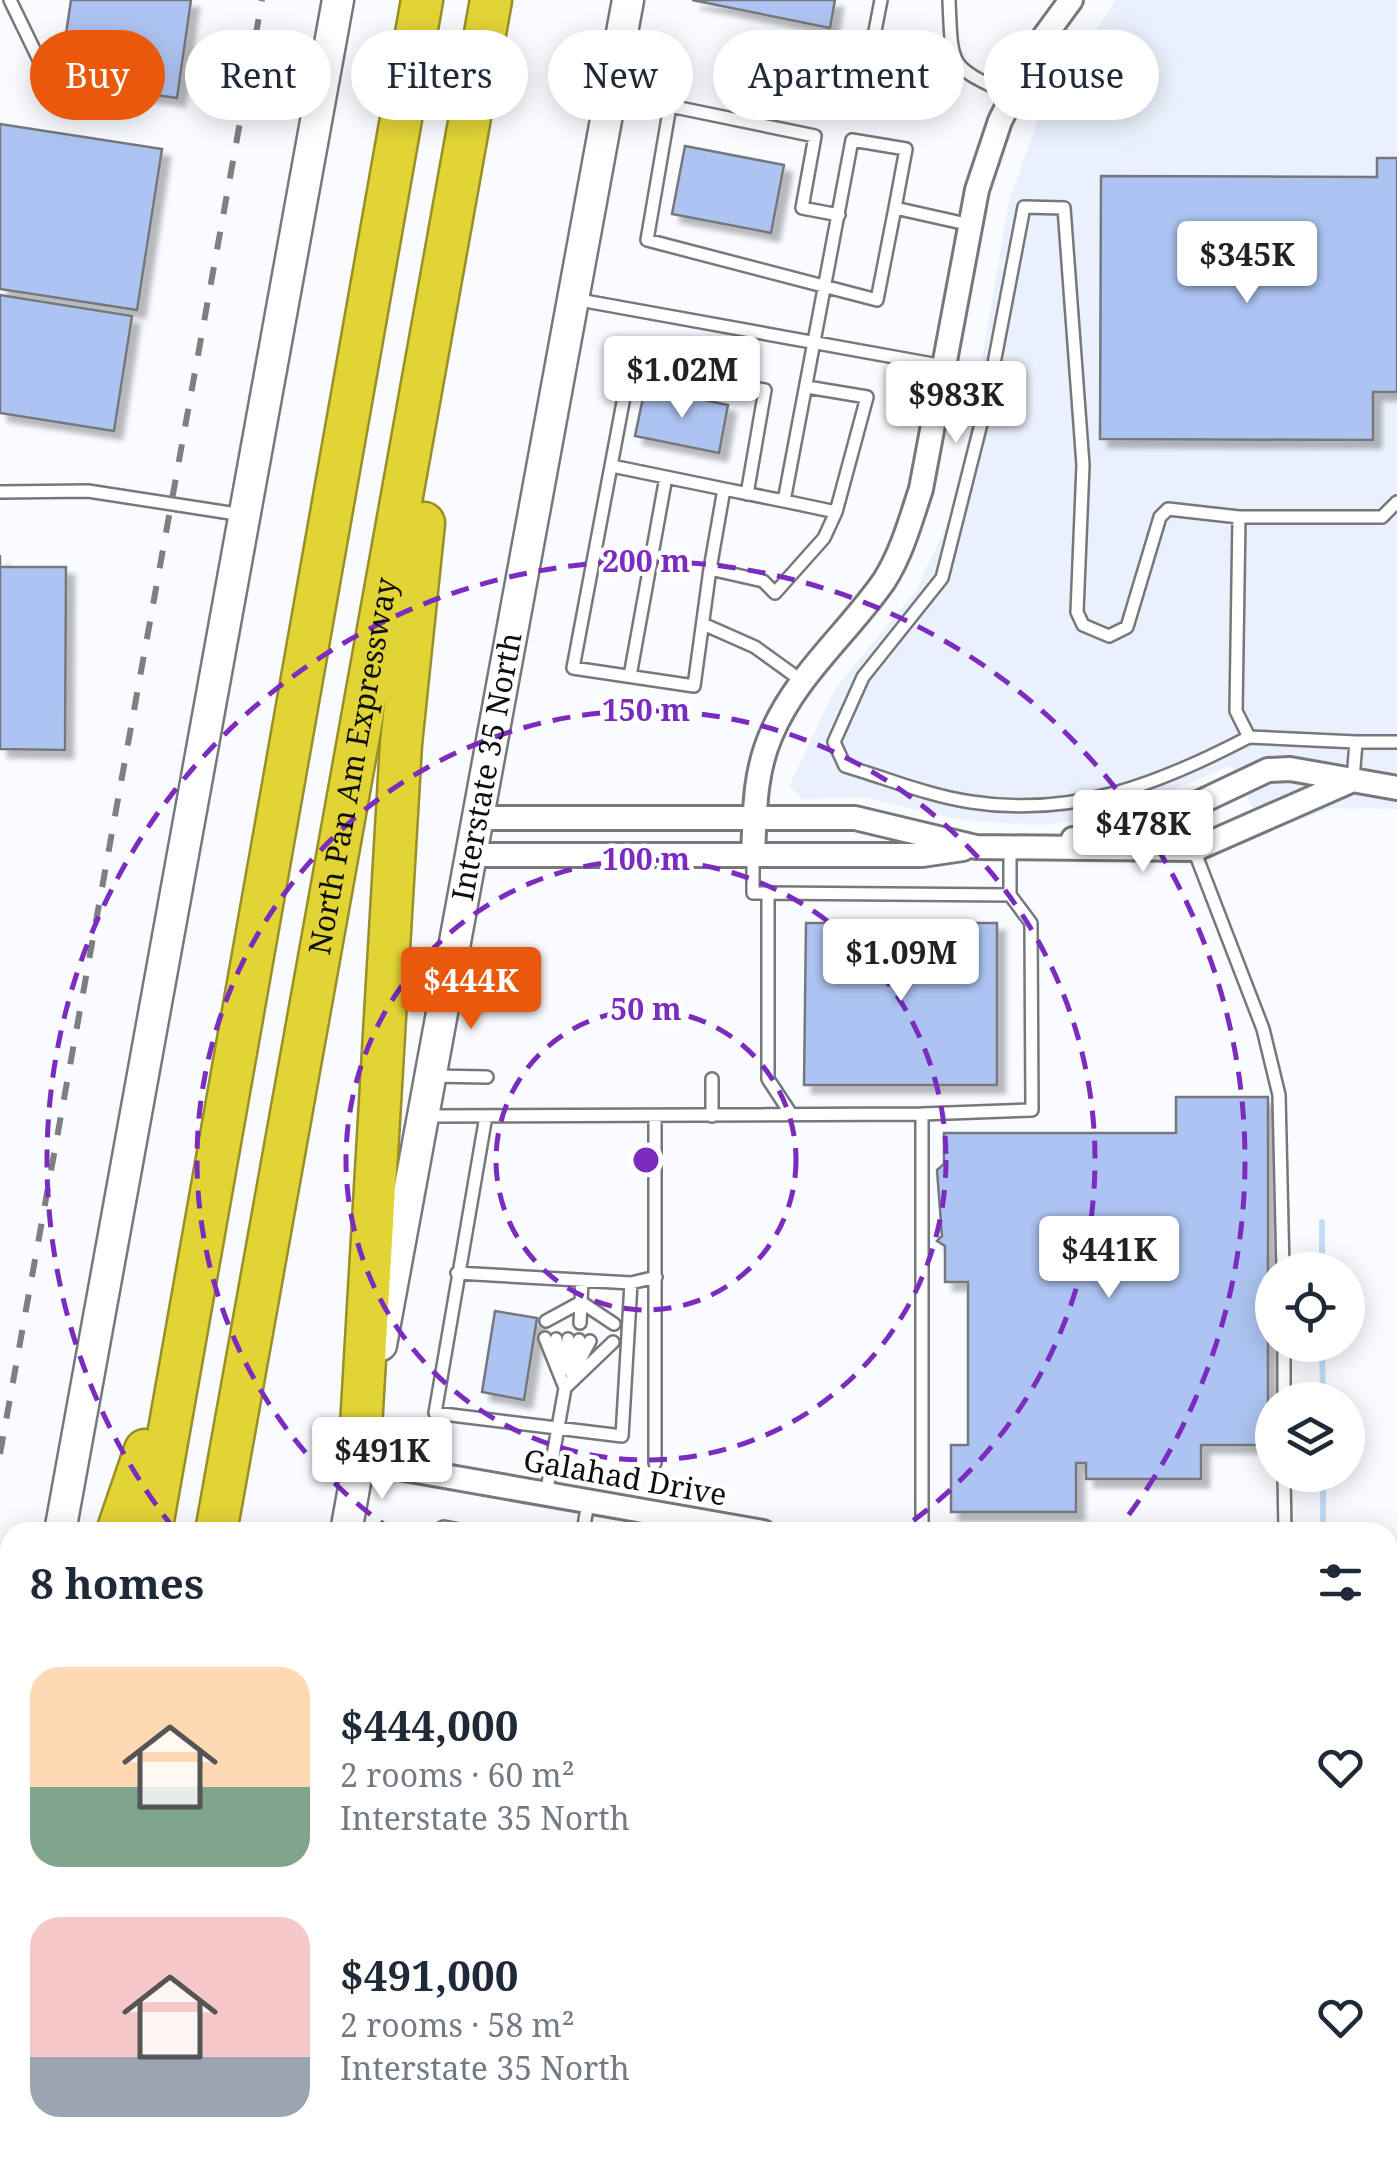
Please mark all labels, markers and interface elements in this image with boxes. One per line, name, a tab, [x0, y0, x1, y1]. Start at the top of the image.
chip: Buy	[30, 30, 165, 120]
chip: Rent	[185, 30, 331, 120]
chip: Filters	[351, 30, 528, 120]
chip: New	[548, 30, 693, 120]
chip: Apartment	[713, 30, 964, 120]
chip: House	[984, 30, 1159, 120]
pin: $345K	[1177, 221, 1317, 306]
text: $345K	[1199, 232, 1295, 275]
pin: $1.02M	[601, 336, 763, 421]
text: $1.02M	[626, 347, 738, 390]
pin: $983K	[886, 361, 1026, 446]
text: $983K	[908, 372, 1004, 415]
text: 200 m	[602, 540, 690, 581]
street label: North Pan Am Expressway	[298, 574, 406, 958]
street label: Interstate 35 North	[441, 629, 530, 904]
text: 150 m	[602, 689, 690, 730]
pin: $478K	[1073, 790, 1213, 875]
text: $478K	[1095, 801, 1191, 844]
text: 100 m	[602, 838, 690, 879]
pin: $1.09M	[820, 919, 982, 1004]
text: $1.09M	[845, 930, 957, 973]
pin: $444K	[401, 947, 541, 1032]
text: $444K	[423, 958, 519, 1001]
text: 50 m	[610, 988, 682, 1029]
centre of rings	[628, 1142, 664, 1178]
pin: $441K	[1039, 1216, 1179, 1301]
text: $441K	[1061, 1227, 1157, 1270]
map controls	[1255, 1252, 1365, 1492]
button: locate	[1255, 1252, 1365, 1362]
button: layers	[1255, 1382, 1365, 1492]
pin: $491K	[312, 1417, 452, 1502]
text: $491K	[334, 1428, 430, 1471]
street label: Galahad Drive	[520, 1438, 730, 1515]
text: 8 homes	[30, 1554, 204, 1611]
icon: filters	[1313, 1555, 1368, 1610]
text: $444,000	[340, 1696, 518, 1753]
icon: home	[110, 1707, 230, 1827]
icon: heart	[1313, 1740, 1368, 1795]
text: 2 rooms · 60 m²	[340, 1753, 575, 1796]
text: Interstate 35 North	[340, 1796, 630, 1839]
text: $491,000	[340, 1946, 518, 2003]
icon: home	[110, 1957, 230, 2077]
icon: heart	[1313, 1990, 1368, 2045]
text: 2 rooms · 58 m²	[340, 2003, 575, 2046]
text: Interstate 35 North	[340, 2046, 630, 2089]

